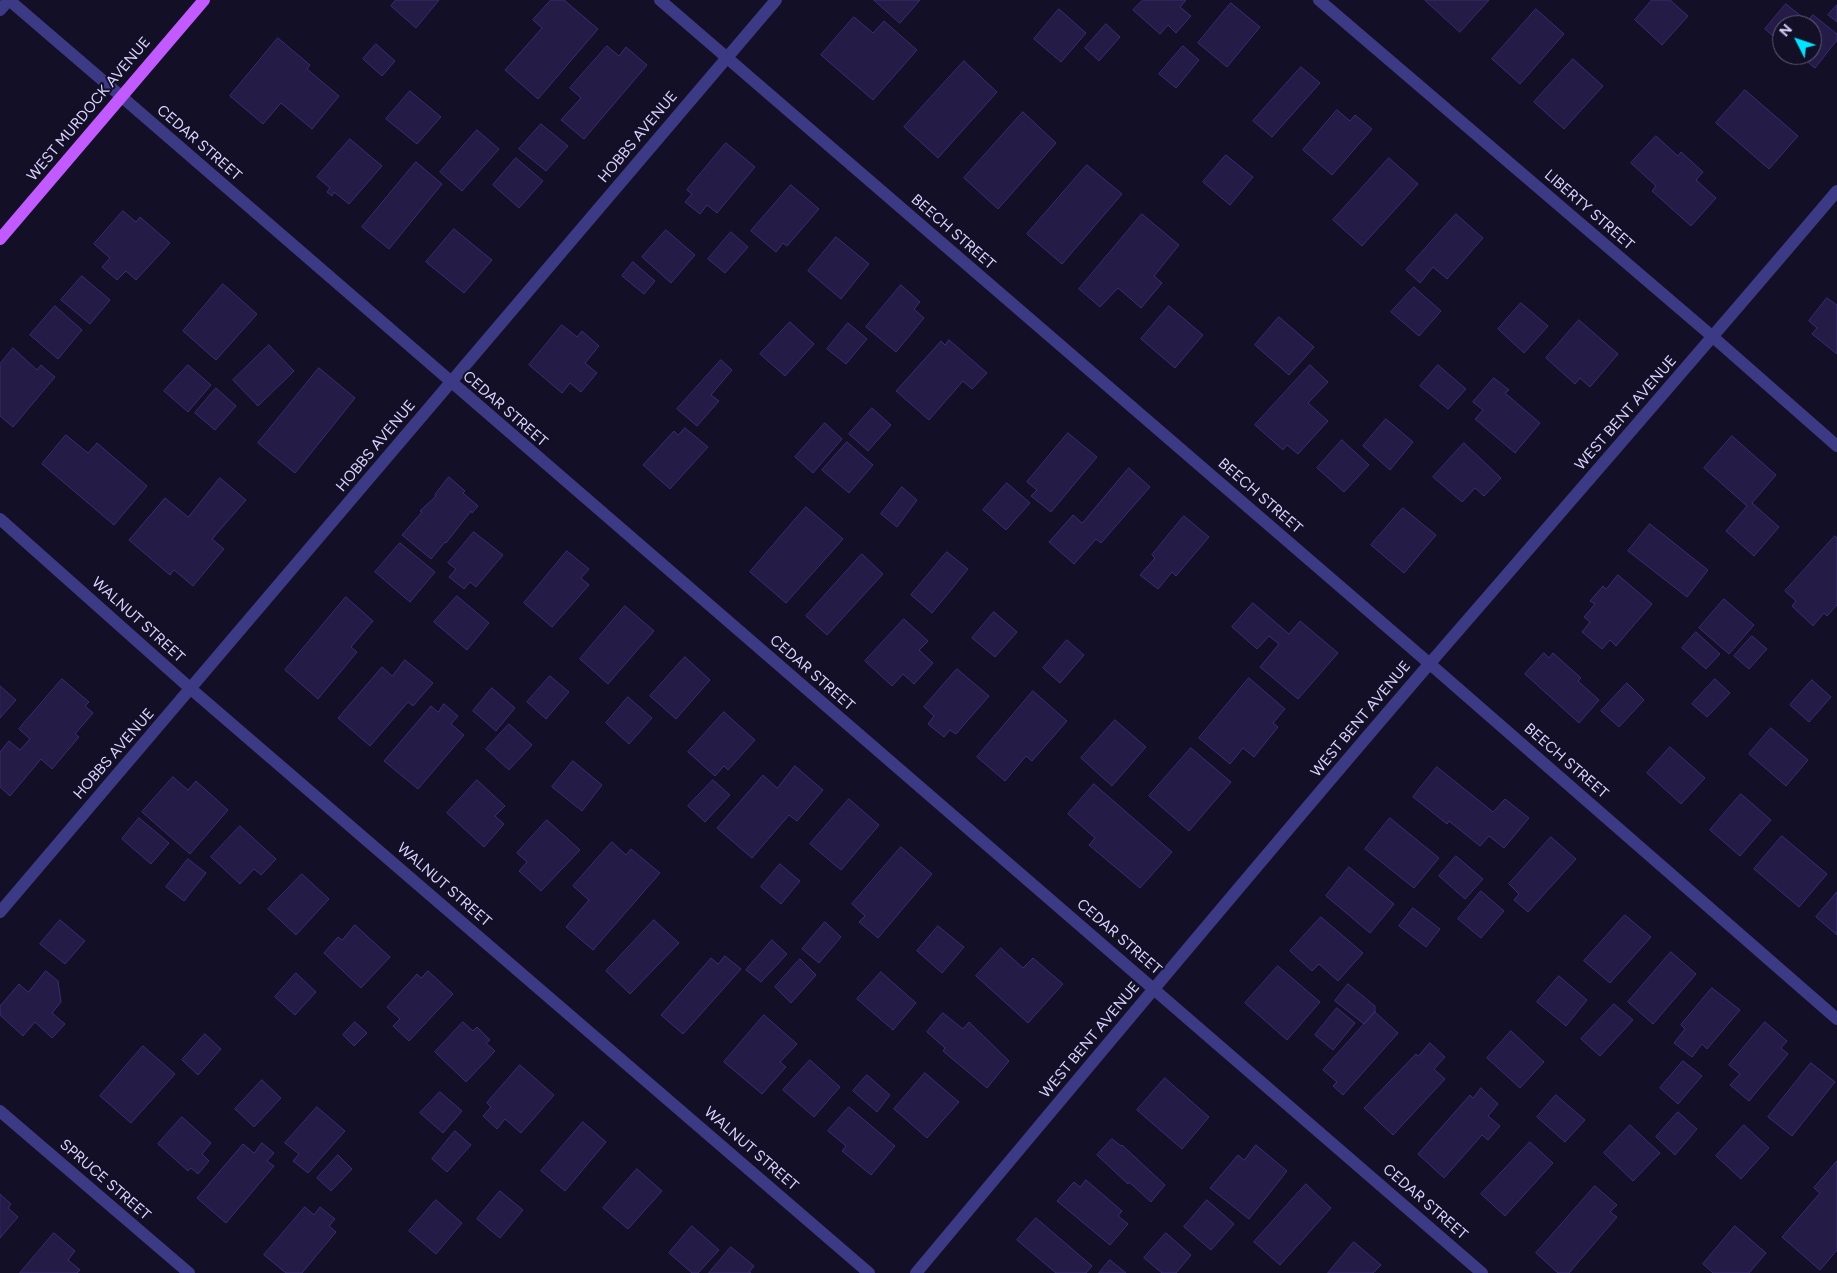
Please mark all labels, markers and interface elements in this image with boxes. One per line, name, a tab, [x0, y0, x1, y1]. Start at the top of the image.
north arrow	[1772, 15, 1822, 65]
text: N	[1776, 21, 1796, 40]
street label: WEST MURDOCK AVENUE	[23, 33, 155, 185]
street label: HOBBS AVENUE	[594, 88, 682, 186]
street label: CEDAR STREET	[153, 101, 245, 185]
street label: LIBERTY STREET	[1540, 166, 1638, 254]
street label: BEECH STREET	[907, 191, 999, 273]
street label: WEST BENT AVENUE	[1571, 352, 1681, 474]
street label: CEDAR STREET	[459, 367, 551, 451]
street label: HOBBS AVENUE	[332, 397, 420, 495]
street label: BEECH STREET	[1214, 455, 1306, 537]
street label: WALNUT STREET	[88, 574, 188, 666]
street label: CEDAR STREET	[766, 631, 858, 715]
street label: WEST BENT AVENUE	[1307, 657, 1415, 781]
street label: HOBBS AVENUE	[70, 705, 158, 803]
street label: BEECH STREET	[1520, 720, 1612, 802]
street label: WALNUT STREET	[393, 839, 495, 931]
street label: CEDAR STREET	[1073, 895, 1165, 979]
street label: WEST BENT AVENUE	[1036, 978, 1144, 1102]
street label: WALNUT STREET	[700, 1103, 802, 1195]
street label: SPRUCE STREET	[56, 1136, 154, 1224]
street label: CEDAR STREET	[1379, 1160, 1471, 1244]

